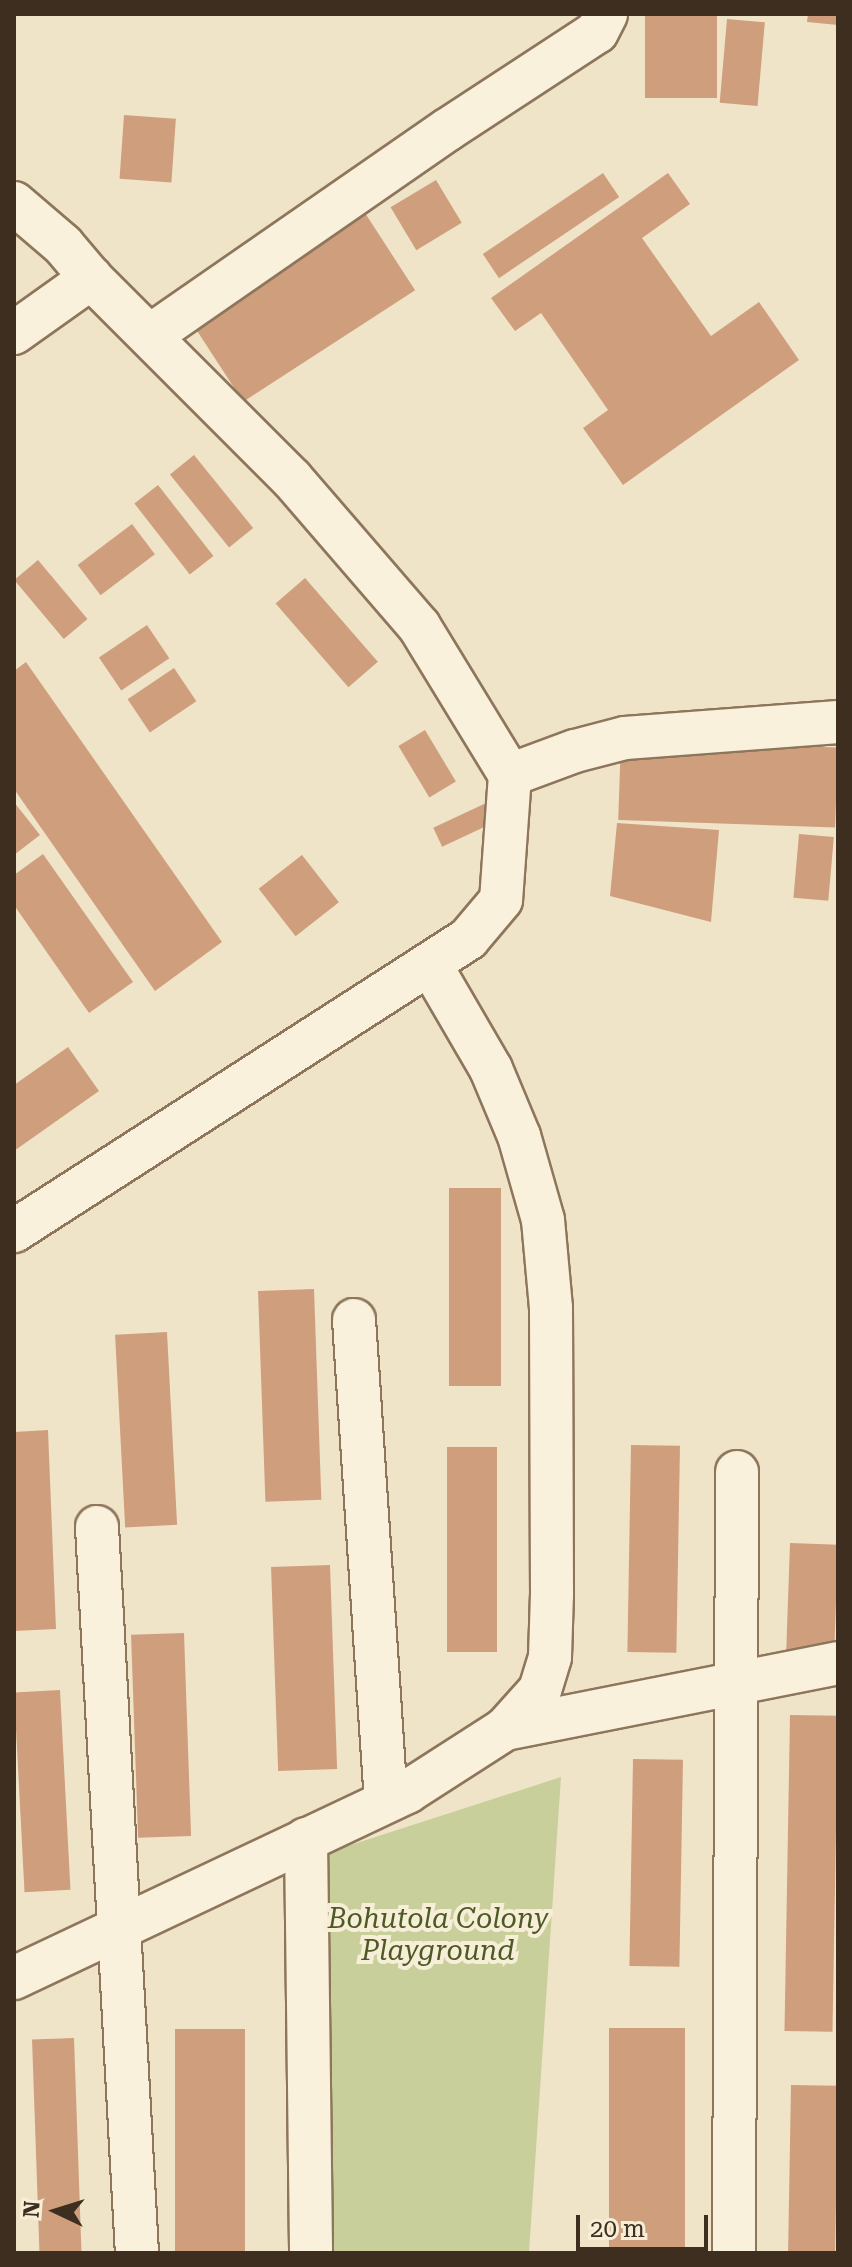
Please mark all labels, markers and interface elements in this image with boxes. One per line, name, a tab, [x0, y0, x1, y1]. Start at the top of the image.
park label: Bohutola Colony Playground	[328, 1902, 548, 1968]
north arrow	[16, 2171, 96, 2251]
scale bar	[580, 2199, 712, 2249]
text: N	[18, 2200, 45, 2219]
text: 20 m	[590, 2215, 645, 2243]

